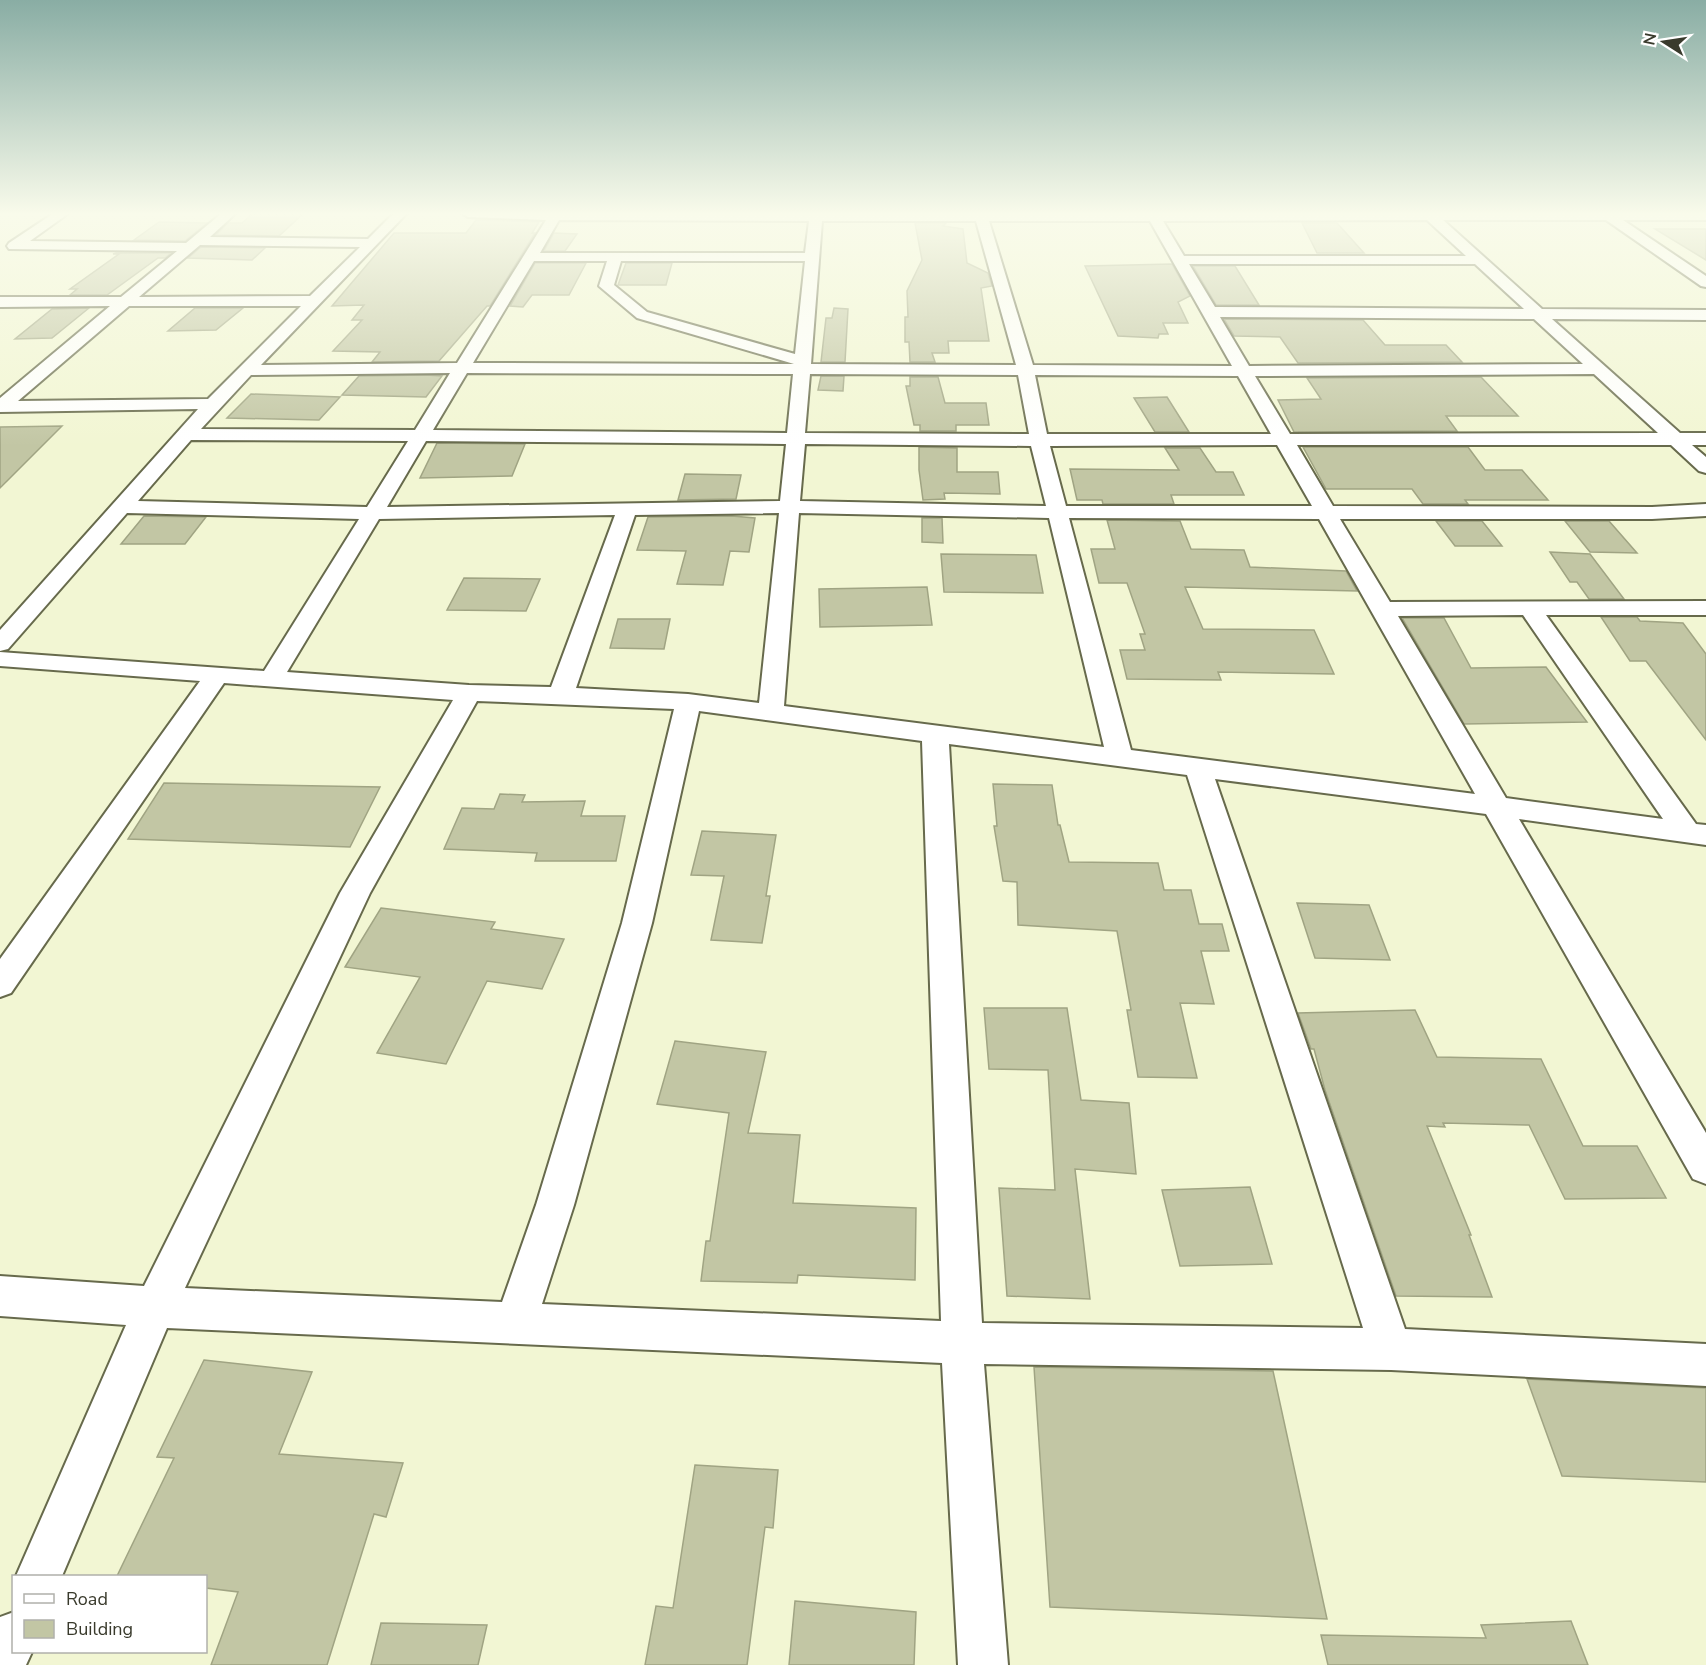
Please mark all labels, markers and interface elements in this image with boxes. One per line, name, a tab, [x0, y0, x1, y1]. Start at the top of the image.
north arrow	[1634, 12, 1694, 72]
text: N	[1638, 31, 1662, 47]
legend	[12, 1575, 207, 1653]
text: Road	[66, 1587, 108, 1611]
text: Building	[66, 1617, 133, 1641]

